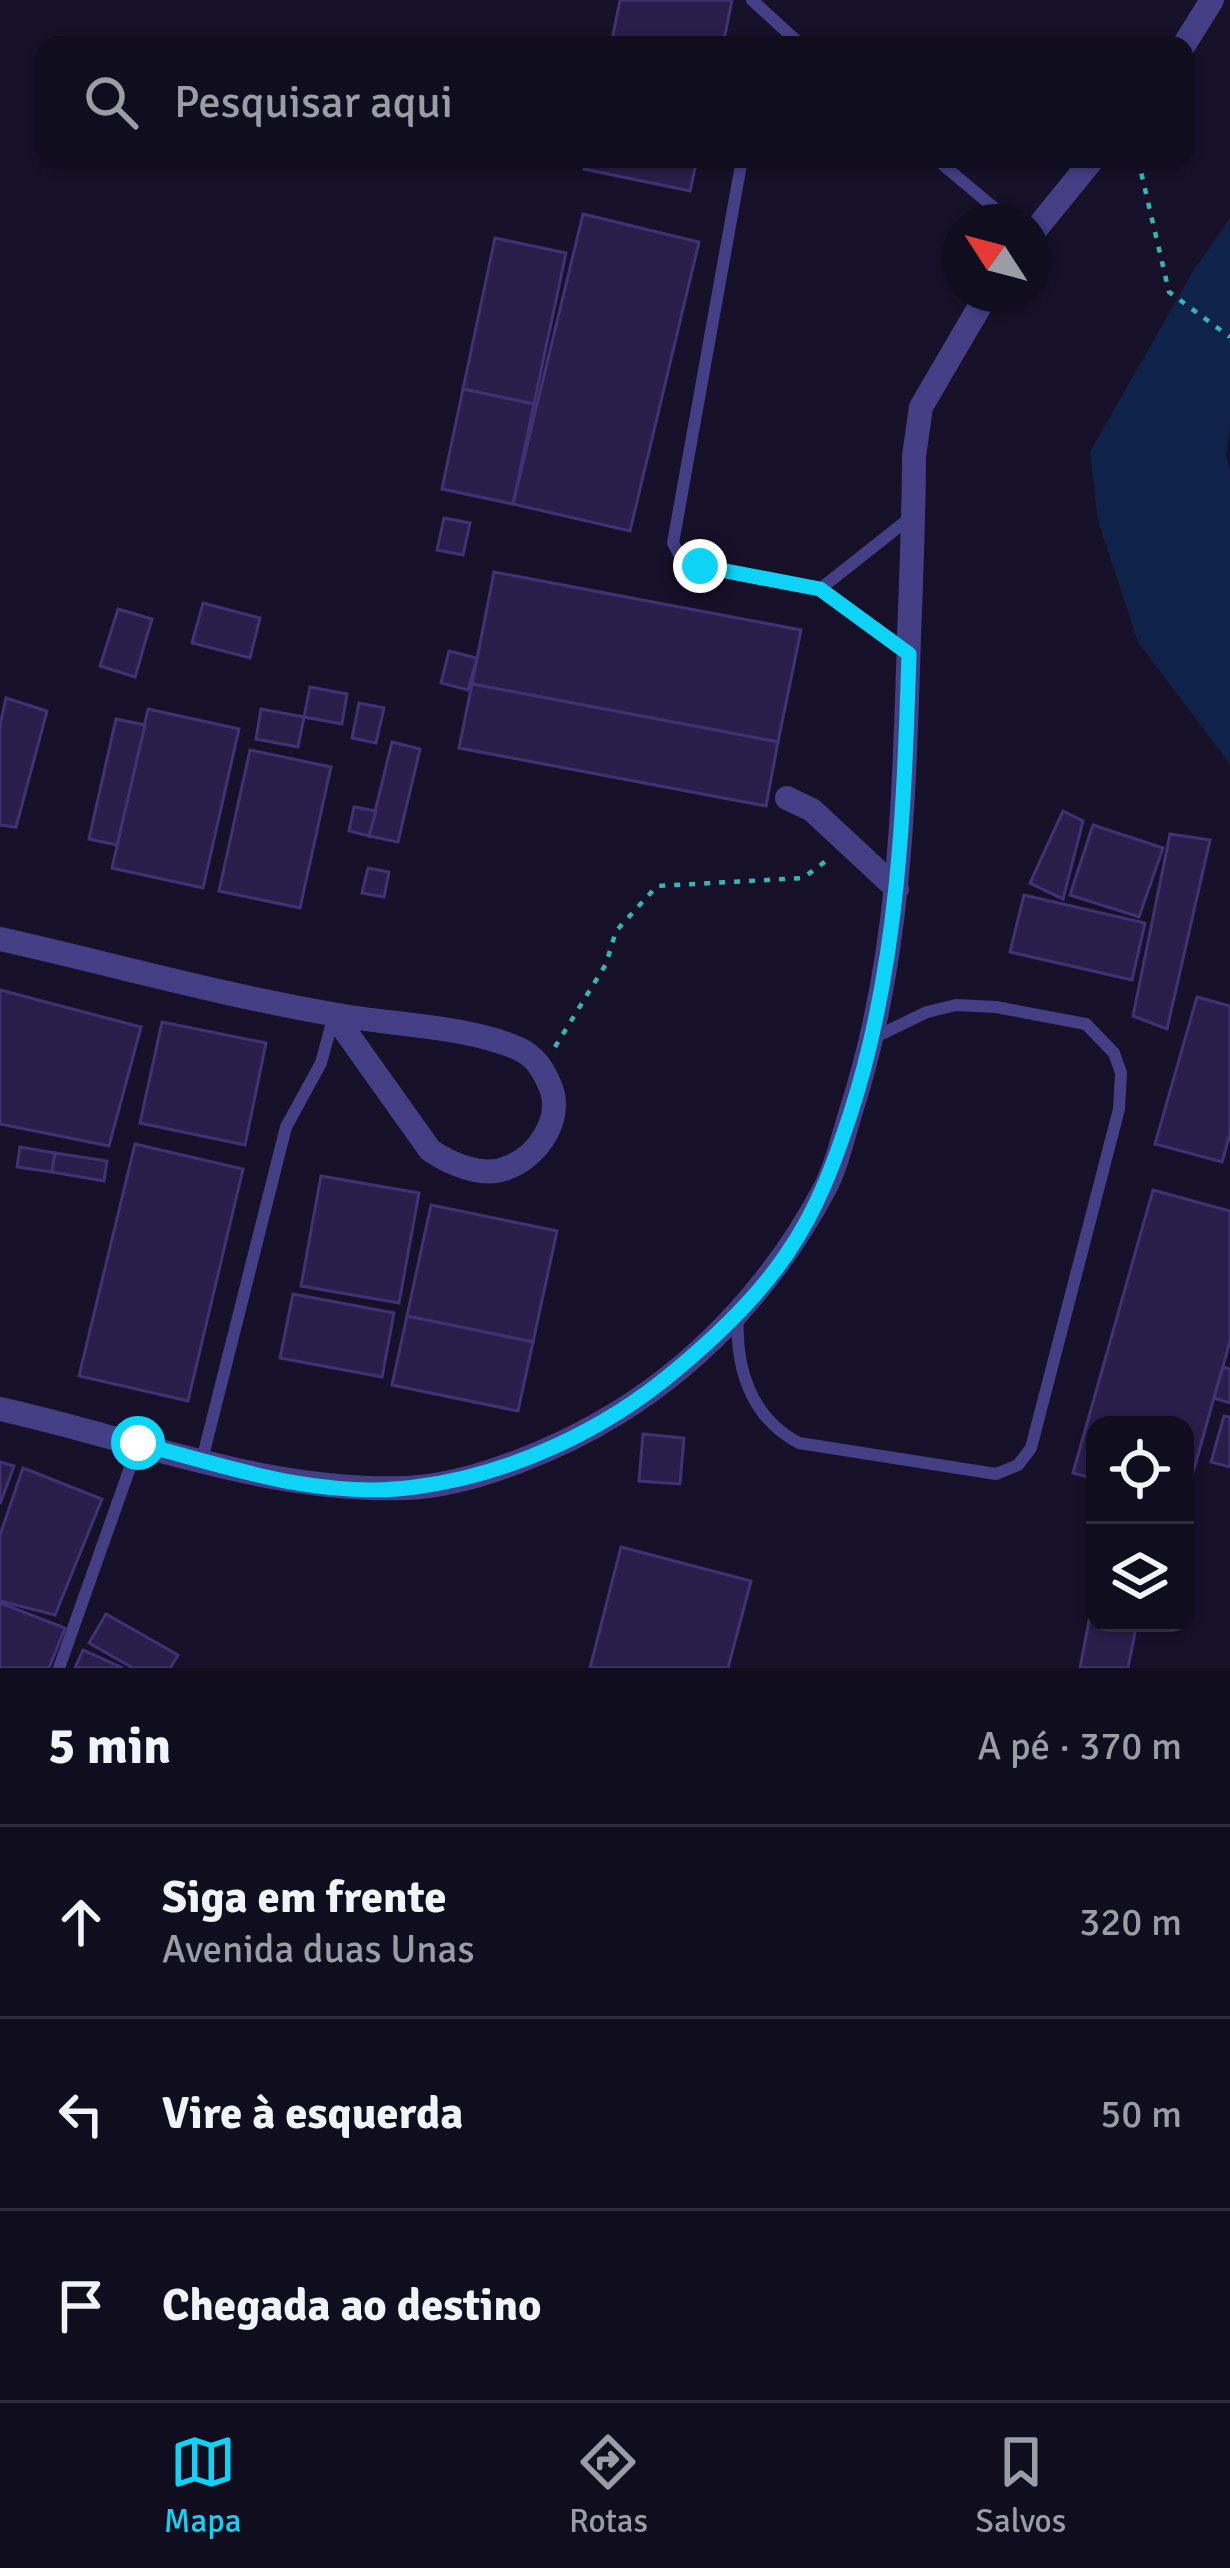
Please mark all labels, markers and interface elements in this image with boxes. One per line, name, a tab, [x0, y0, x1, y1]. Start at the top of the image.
search box	[36, 36, 1194, 168]
icon: search	[78, 69, 144, 135]
text: Pesquisar aqui	[174, 75, 453, 130]
north arrow	[942, 204, 1050, 312]
route end	[673, 539, 727, 593]
route start	[111, 1416, 165, 1470]
map controls	[1086, 1416, 1194, 1632]
button: locate	[1086, 1416, 1194, 1524]
button: layers	[1086, 1524, 1194, 1632]
text: 5 min	[48, 1715, 171, 1778]
text: A pé · 370 m	[978, 1722, 1182, 1770]
text: Siga em frente	[162, 1870, 447, 1925]
icon: ahead	[48, 1889, 114, 1955]
text: 320 m	[1079, 1898, 1182, 1946]
text: Avenida duas Unas	[162, 1925, 474, 1973]
icon: left	[48, 2081, 114, 2147]
text: Vire à esquerda	[162, 2086, 463, 2141]
text: 50 m	[1100, 2090, 1182, 2138]
icon: arrive	[48, 2273, 114, 2339]
text: Chegada ao destino	[162, 2278, 542, 2333]
tab: Mapa	[164, 2429, 241, 2542]
tab: Rotas	[569, 2429, 648, 2542]
tab: Salvos	[976, 2429, 1066, 2542]

